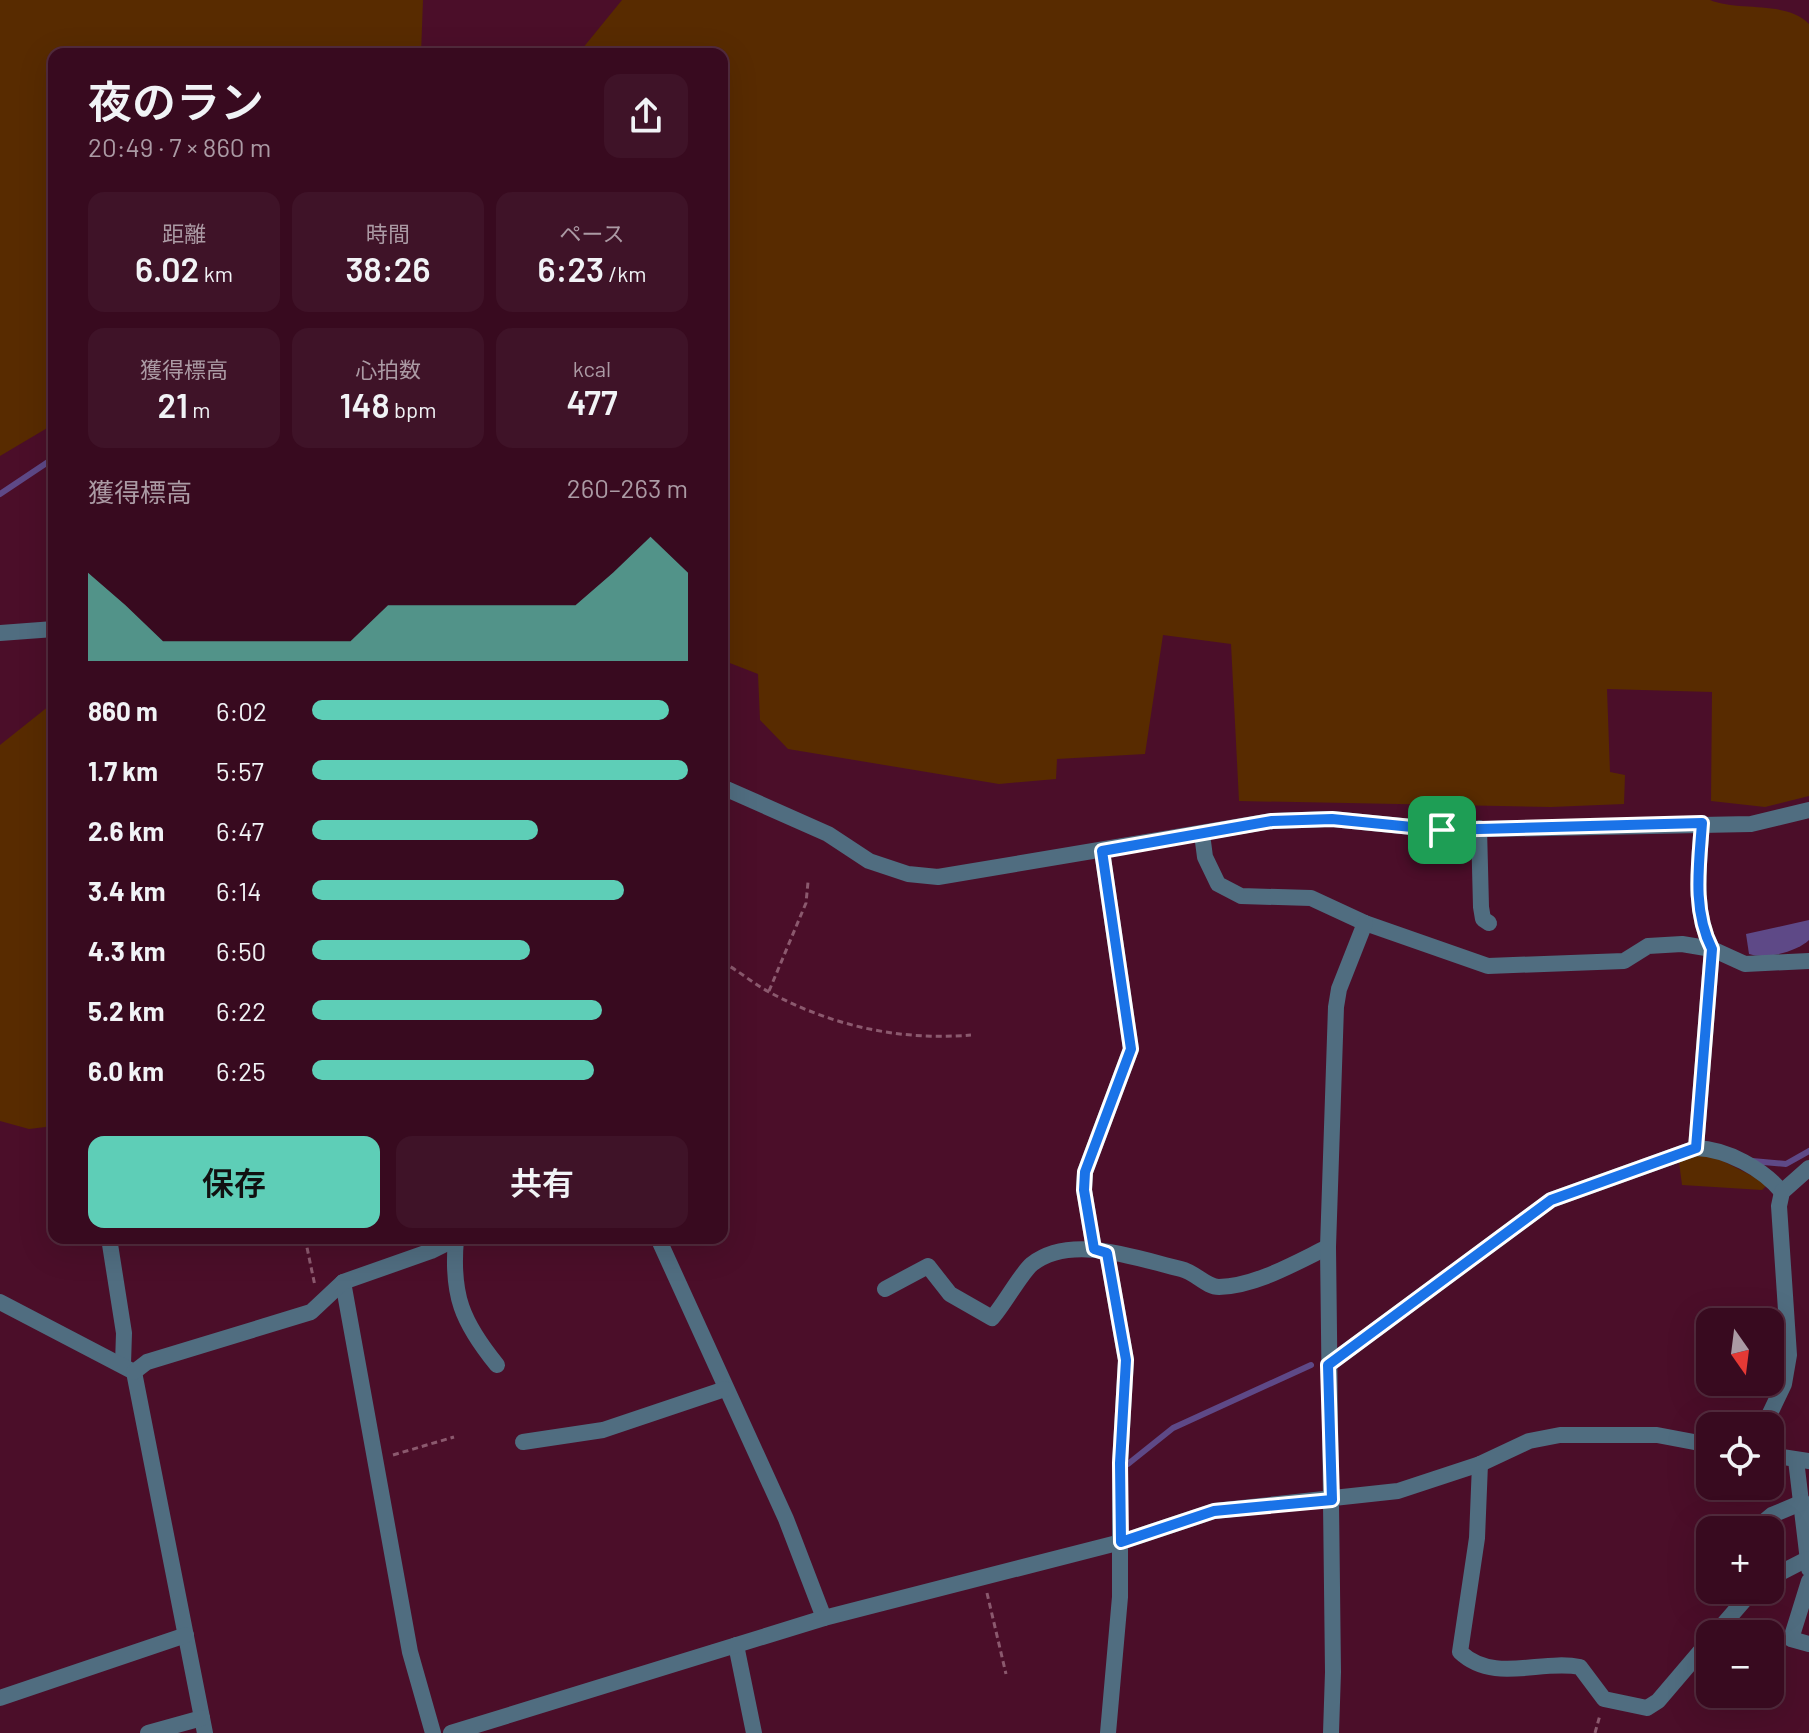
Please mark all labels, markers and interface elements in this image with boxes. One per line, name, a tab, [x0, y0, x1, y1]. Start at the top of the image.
text: 夜のラン	[88, 74, 264, 127]
button: share	[604, 74, 688, 158]
text: 20:49 · 7 × 860 m	[88, 131, 271, 162]
text: 距離	[162, 220, 206, 246]
text: 時間	[366, 220, 410, 246]
text: ペース	[560, 220, 624, 246]
text: 6.02	[135, 248, 199, 289]
text: 38:26	[346, 248, 430, 289]
text: 6:23	[538, 248, 604, 289]
text: km	[199, 260, 233, 286]
text: /km	[604, 260, 646, 286]
text: kcal	[573, 355, 611, 381]
text: 獲得標高	[140, 356, 228, 382]
text: 心拍数	[355, 356, 421, 382]
text: 477	[566, 381, 618, 422]
text: 21	[157, 384, 188, 425]
text: 148	[340, 384, 390, 425]
text: m	[188, 396, 211, 422]
text: bpm	[390, 396, 436, 422]
text: 260–263 m	[567, 472, 688, 503]
text: 獲得標高	[88, 476, 192, 507]
text: 860 m	[88, 695, 158, 726]
text: 6:02	[216, 695, 267, 726]
text: 1.7 km	[88, 755, 158, 786]
text: 5:57	[216, 755, 264, 786]
pin	[1408, 796, 1476, 864]
icon: arrive	[1420, 808, 1464, 852]
text: 2.6 km	[88, 815, 164, 846]
text: 6:47	[216, 815, 264, 846]
text: 3.4 km	[88, 875, 166, 906]
text: 6:14	[216, 875, 262, 906]
text: 4.3 km	[88, 935, 166, 966]
text: 6:50	[216, 935, 266, 966]
text: 5.2 km	[88, 995, 164, 1026]
text: 6:22	[216, 995, 266, 1026]
text: 6.0 km	[88, 1055, 164, 1086]
text: 6:25	[216, 1055, 266, 1086]
button: 保存	[88, 1136, 380, 1228]
button: 共有	[396, 1136, 688, 1228]
north arrow	[1696, 1308, 1784, 1396]
map controls	[1696, 1308, 1784, 1708]
button: locate	[1696, 1412, 1784, 1500]
button: +	[1696, 1516, 1784, 1604]
button: −	[1696, 1620, 1784, 1708]

